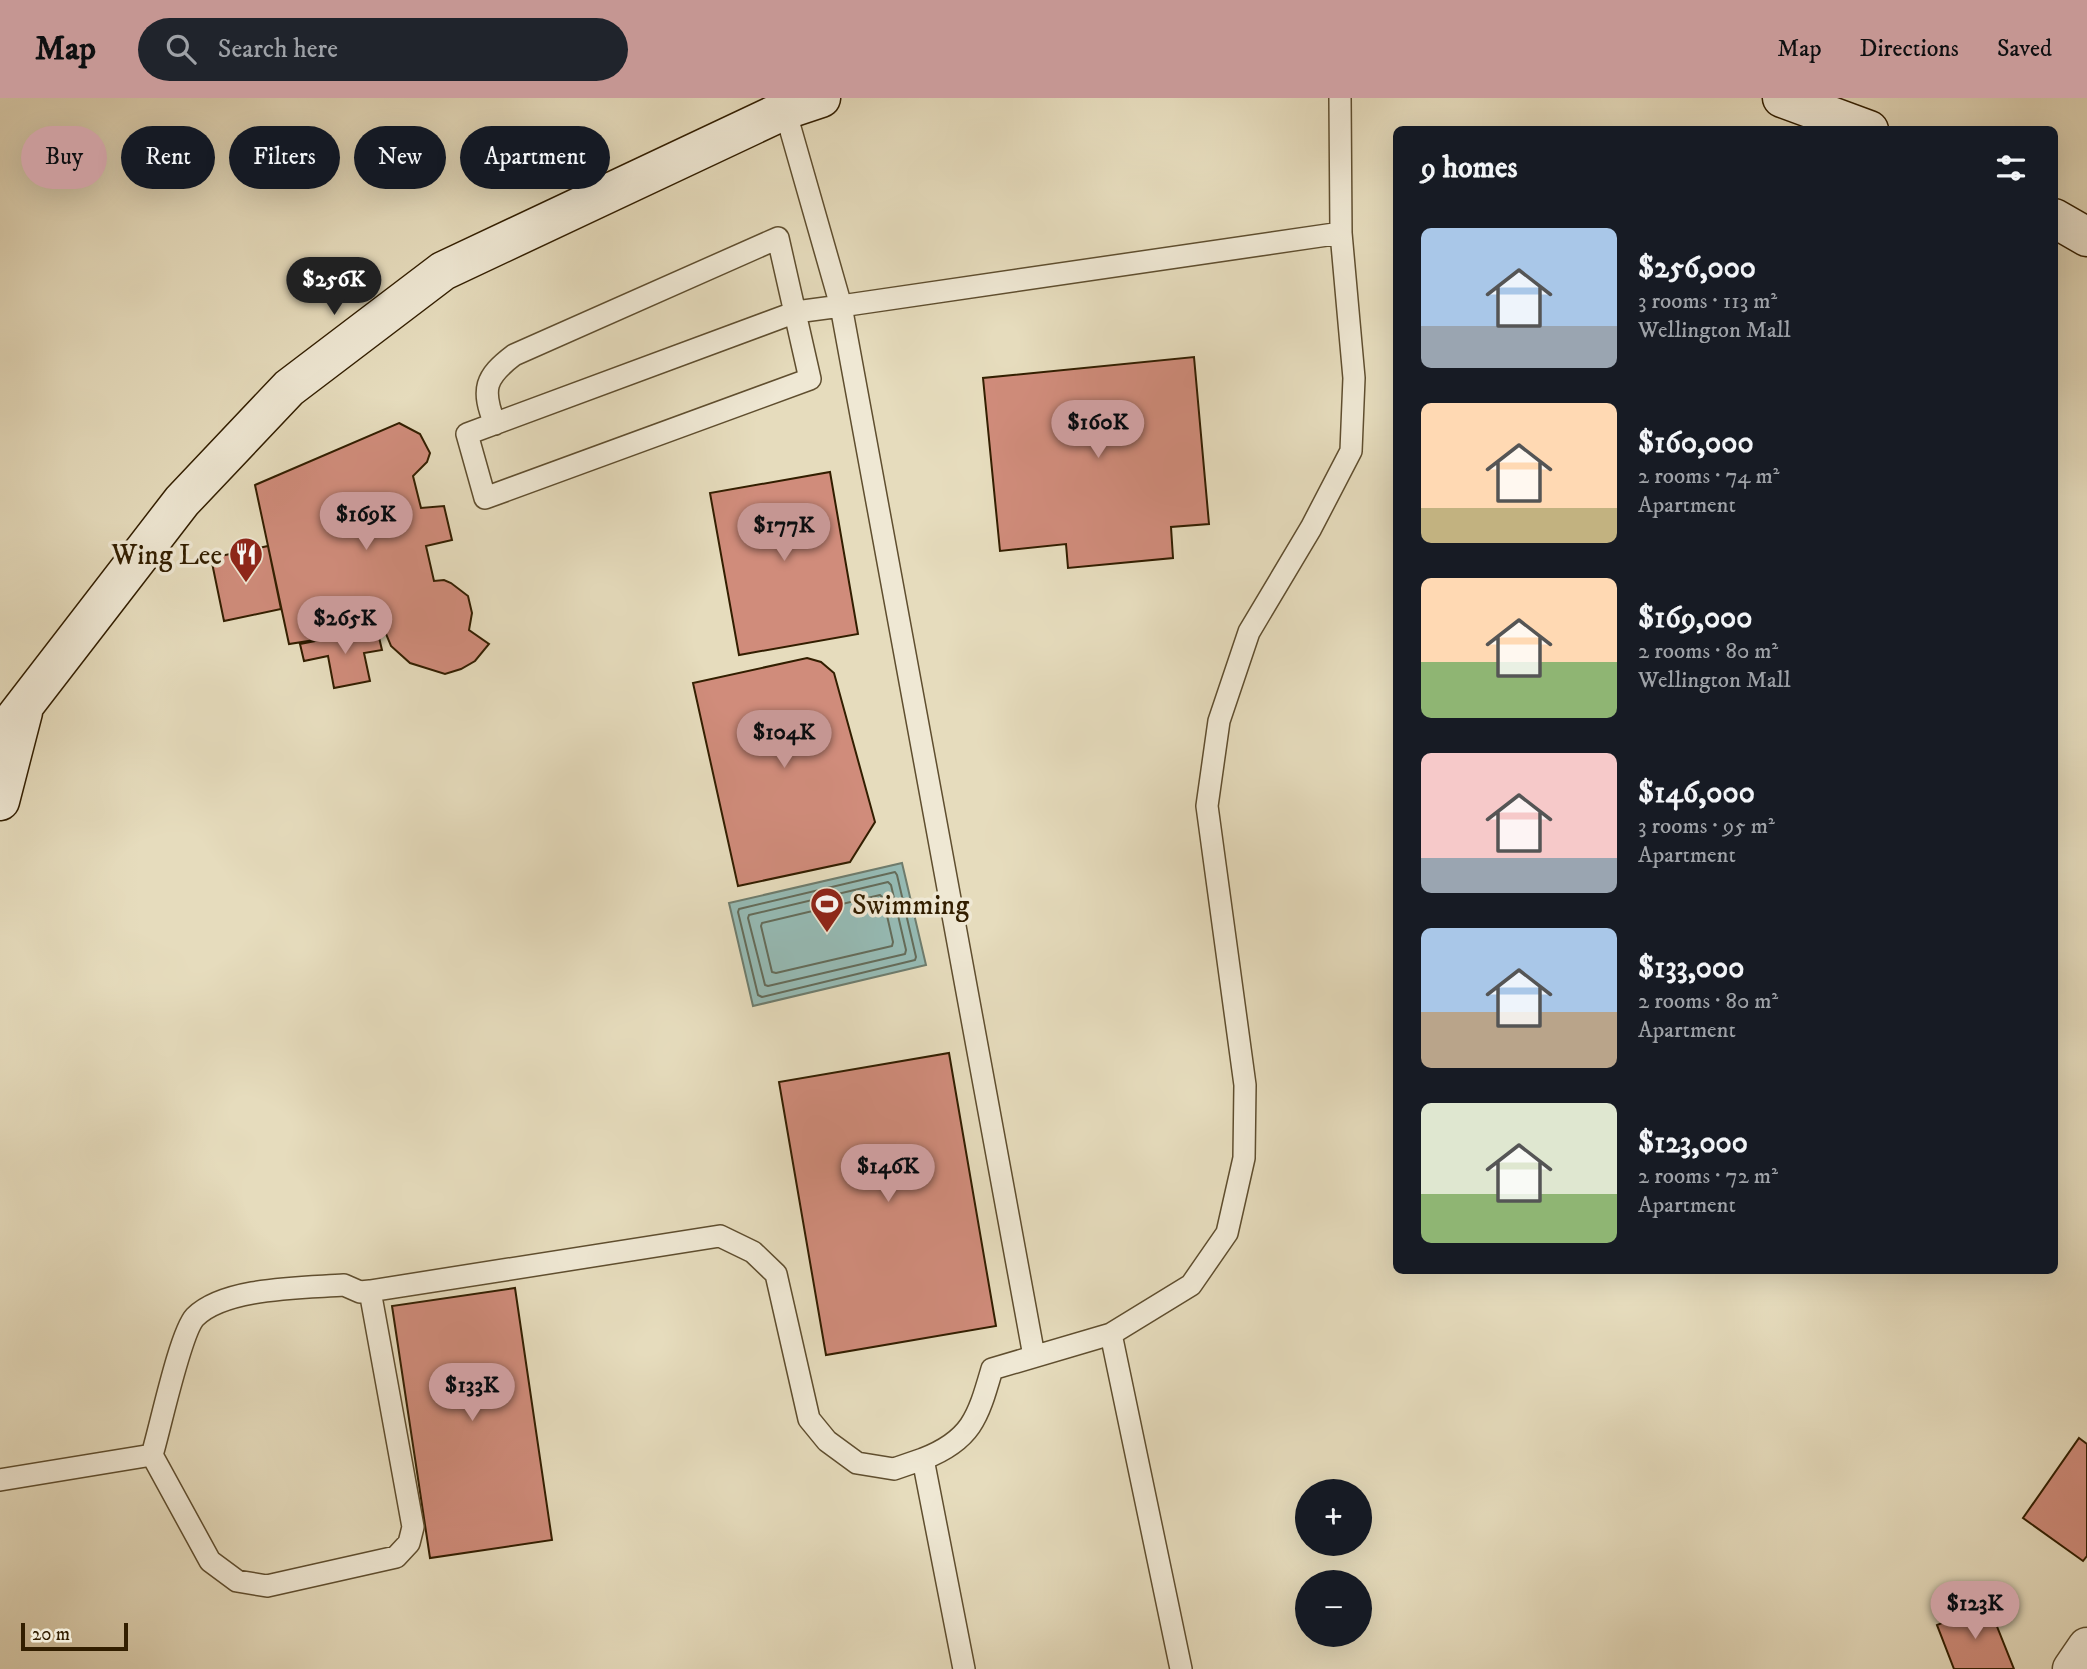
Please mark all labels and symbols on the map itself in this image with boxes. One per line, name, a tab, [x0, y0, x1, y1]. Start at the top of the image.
pin: $256K	[285, 258, 383, 317]
pin: $160K	[1049, 400, 1147, 460]
pin: $169K	[317, 492, 415, 552]
pin: $177K	[735, 504, 833, 563]
restaurant icon: Wing Lee	[227, 535, 265, 584]
place label: Wing Lee	[111, 538, 222, 573]
pin: $265K	[296, 596, 394, 656]
pin: $104K	[735, 710, 833, 770]
sports icon: Swimming	[808, 885, 846, 934]
place label: Swimming	[852, 888, 969, 923]
pin: $146K	[839, 1144, 937, 1204]
pin: $133K	[423, 1364, 521, 1423]
pin: $123K	[1926, 1582, 2024, 1641]
scale bar	[21, 1620, 128, 1652]

